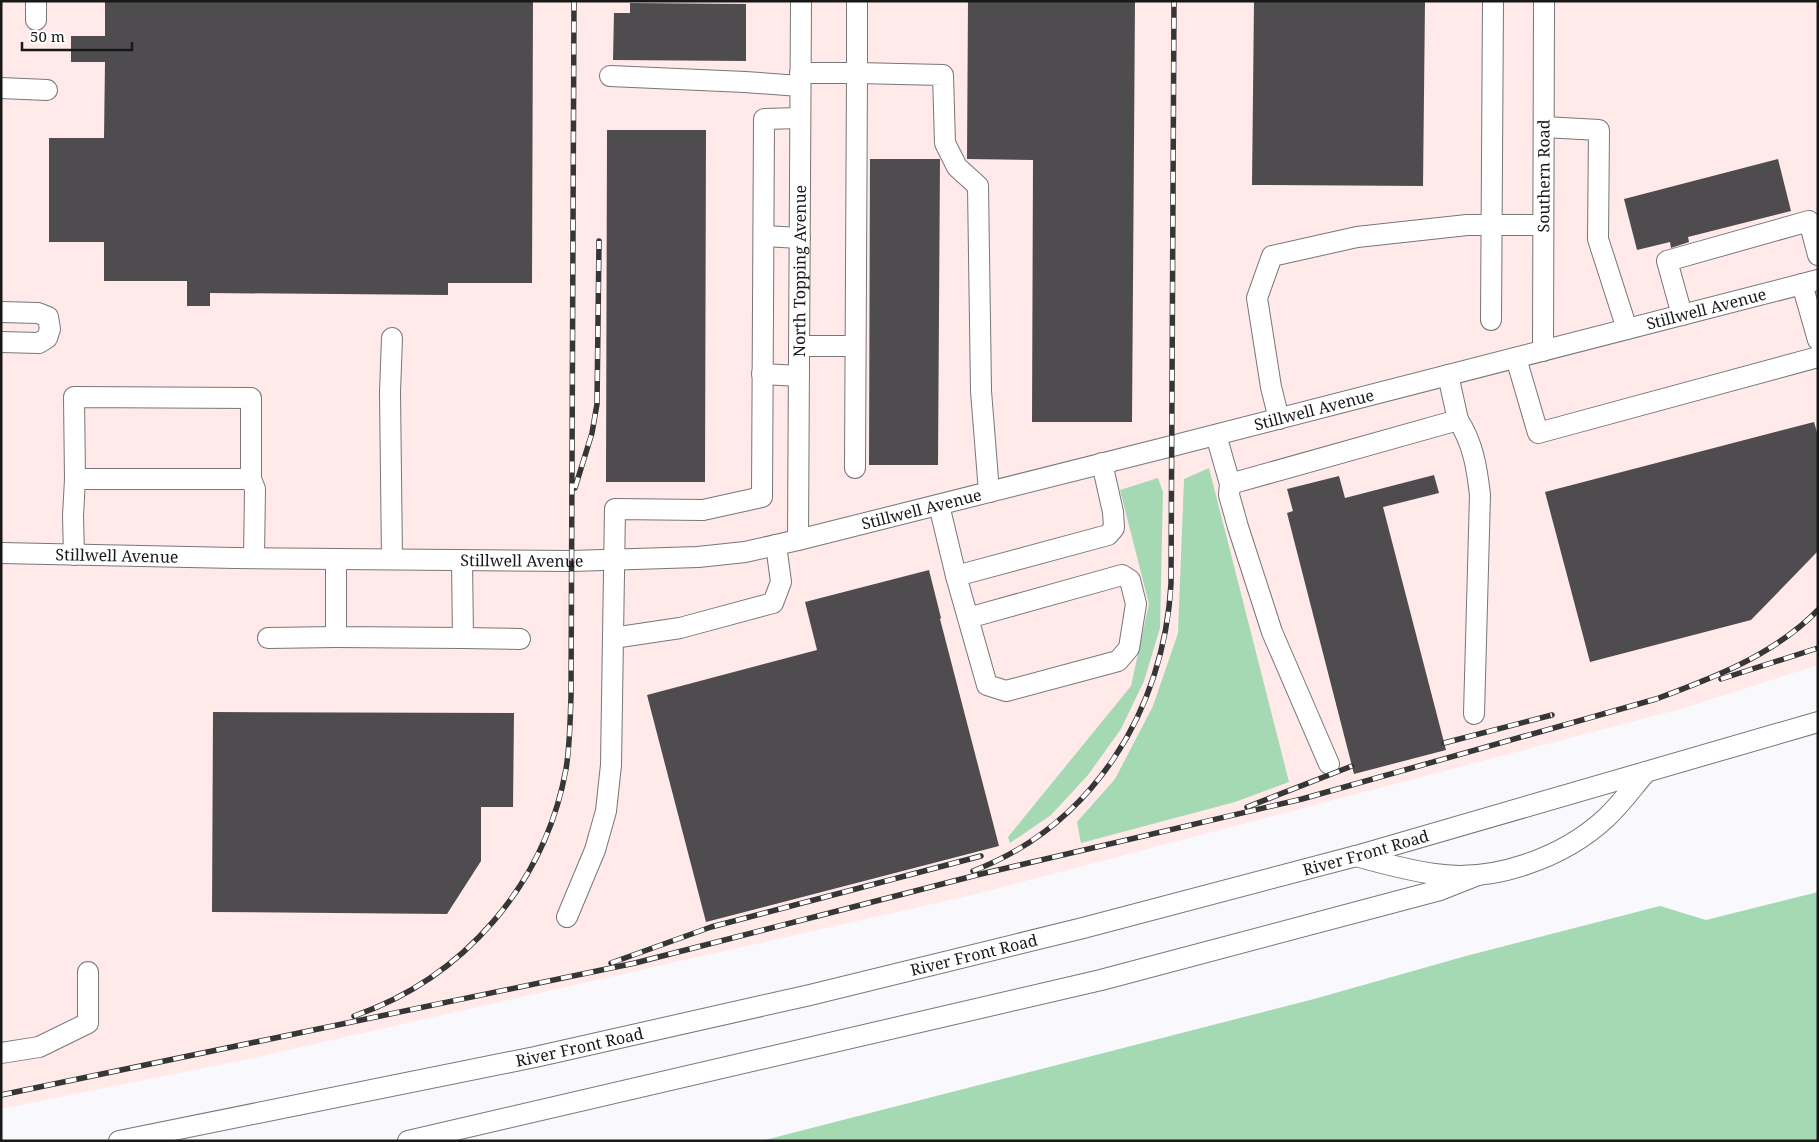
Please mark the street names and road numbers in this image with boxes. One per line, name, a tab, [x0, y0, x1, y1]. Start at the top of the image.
street label: Southern Road	[1532, 119, 1555, 233]
street label: North Topping Avenue	[788, 185, 811, 357]
street label: Stillwell Avenue	[1644, 283, 1769, 335]
street label: Stillwell Avenue	[1252, 384, 1376, 435]
street label: Stillwell Avenue	[859, 483, 984, 535]
street label: Stillwell Avenue	[55, 543, 179, 568]
street label: Stillwell Avenue	[460, 549, 584, 572]
street label: River Front Road	[1300, 824, 1432, 881]
street label: River Front Road	[908, 929, 1040, 981]
street label: River Front Road	[514, 1022, 646, 1072]

